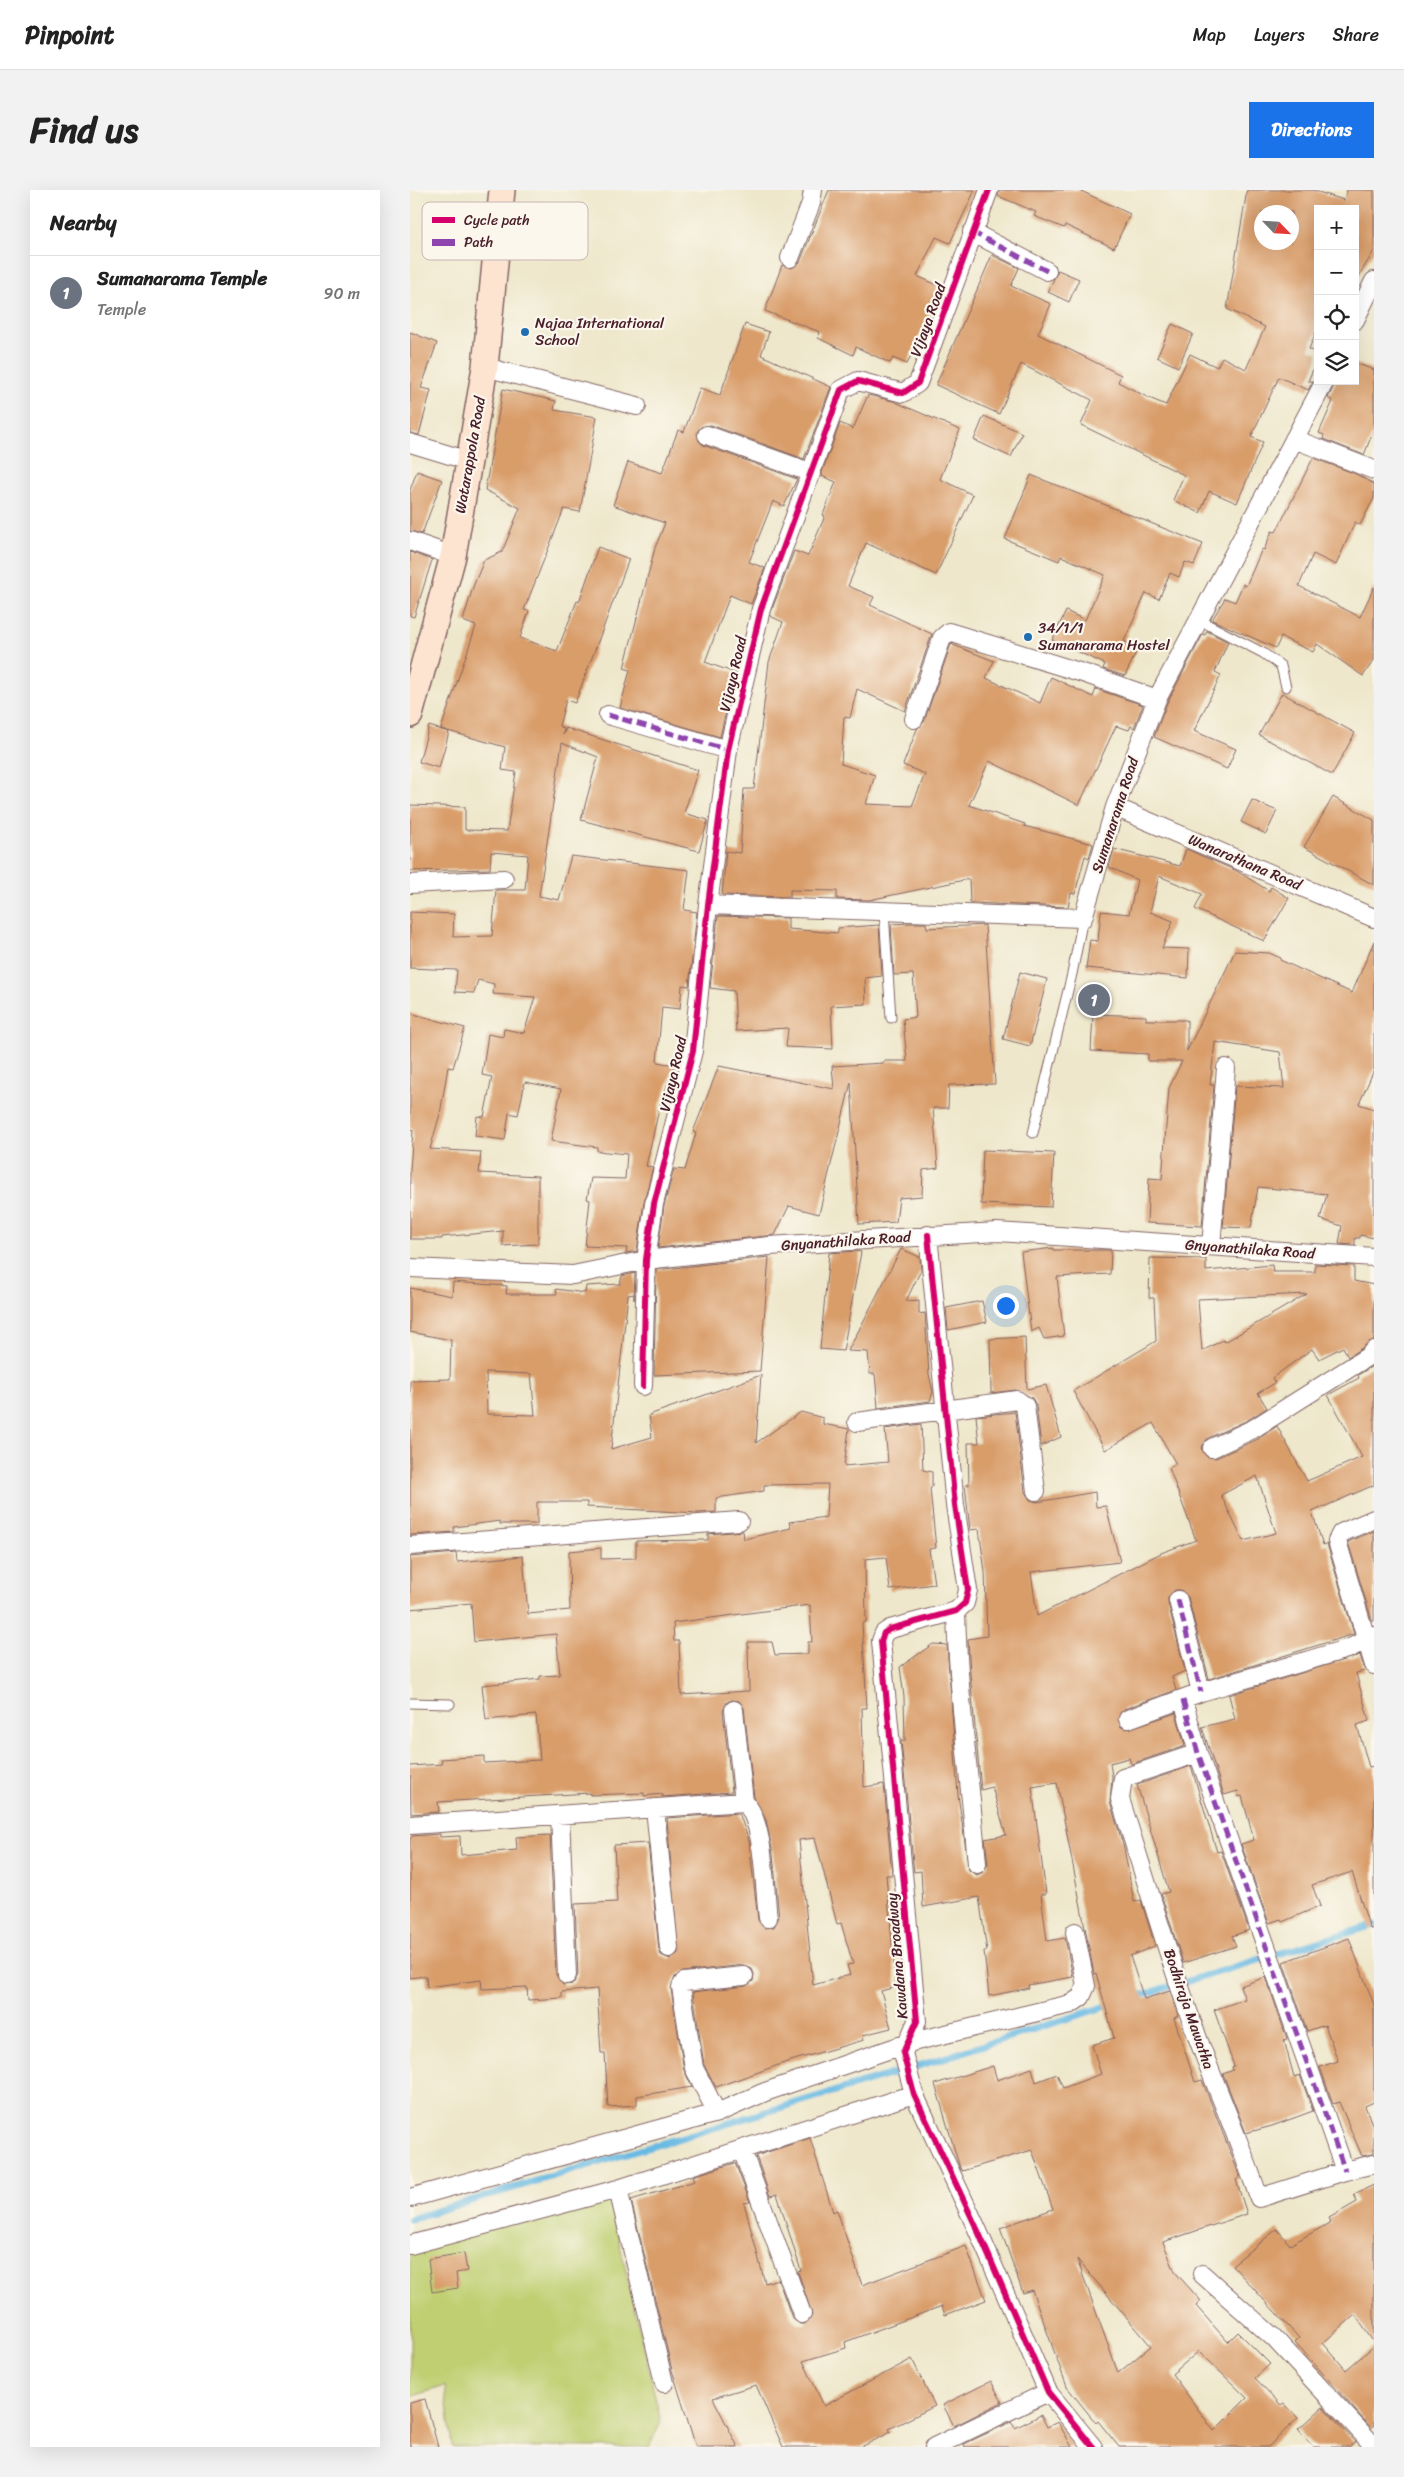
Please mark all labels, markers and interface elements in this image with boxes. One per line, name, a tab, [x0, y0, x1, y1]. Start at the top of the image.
text: Pinpoint	[25, 14, 114, 56]
text: Map	[1193, 19, 1226, 51]
text: Layers	[1254, 19, 1305, 51]
text: Share	[1333, 19, 1379, 51]
text: Find us	[30, 99, 138, 161]
button: Directions	[1249, 102, 1374, 158]
legend	[422, 202, 588, 260]
text: Nearby	[50, 204, 116, 242]
north arrow	[1254, 205, 1299, 250]
map controls	[1314, 205, 1359, 385]
button: +	[1314, 205, 1359, 250]
text: Cycle path	[464, 208, 530, 233]
text: Path	[464, 230, 493, 255]
button: −	[1314, 250, 1359, 295]
text: Sumanarama Temple	[97, 262, 267, 295]
street label: Vijaya Road	[903, 278, 954, 361]
text: 1	[63, 279, 69, 308]
text: 90 m	[324, 279, 360, 308]
text: Temple	[97, 295, 146, 324]
button: locate	[1314, 295, 1359, 340]
place label: Najaa International School	[535, 310, 665, 353]
marker: Najaa International School	[519, 326, 531, 338]
button: layers	[1314, 340, 1359, 385]
street label: Watarappola Road	[447, 394, 493, 515]
place label: 34/1/1 Sumanarama Hostel	[1038, 615, 1170, 658]
marker: 34/1/1 Sumanarama Hostel	[1022, 631, 1034, 643]
street label: Vijaya Road	[712, 633, 755, 714]
street label: Sumanarama Road	[1084, 753, 1146, 876]
street label: Wanarathana Road	[1184, 826, 1307, 898]
pin: 1	[1078, 981, 1110, 1019]
street label: Vijaya Road	[652, 1033, 695, 1114]
street label: Gnyanathilaka Road	[780, 1223, 913, 1259]
street label: Gnyanathilaka Road	[1184, 1231, 1317, 1267]
your location	[993, 1293, 1019, 1319]
street label: Kawdana Broadway	[879, 1892, 915, 2020]
street label: Bodhiraja Mawatha	[1156, 1945, 1222, 2073]

